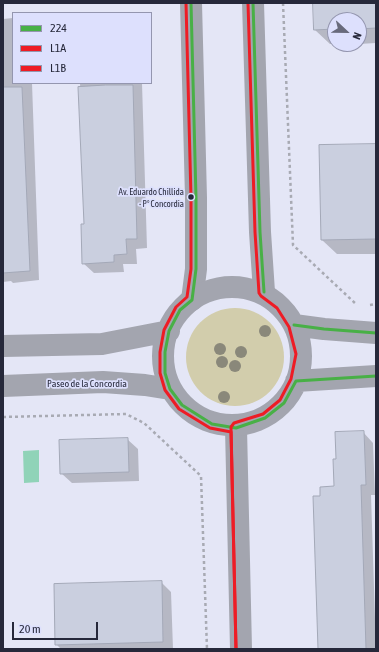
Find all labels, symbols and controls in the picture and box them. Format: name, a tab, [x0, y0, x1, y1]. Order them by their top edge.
legend	[12, 12, 152, 84]
north arrow	[327, 12, 367, 52]
text: 224	[50, 21, 67, 35]
text: N	[350, 31, 364, 41]
text: L1A	[50, 41, 66, 55]
text: L1B	[50, 61, 66, 75]
place label: Av. Eduardo Chillida - Pº Concordia	[119, 187, 184, 208]
marker: Av. Eduardo Chillida - Pº Concordia	[186, 192, 196, 202]
street label: Paseo de la Concordia	[47, 378, 127, 390]
scale bar	[14, 614, 100, 640]
text: 20 m	[19, 622, 41, 636]

